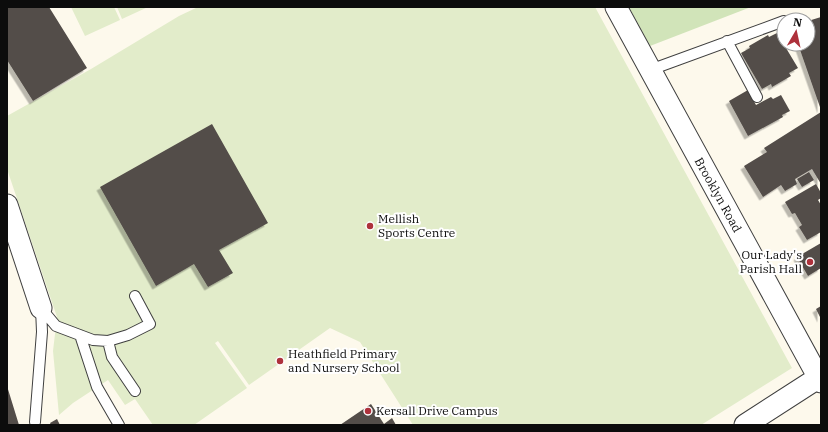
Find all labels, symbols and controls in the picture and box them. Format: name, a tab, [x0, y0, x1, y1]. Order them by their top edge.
north arrow	[776, 12, 816, 52]
text: N	[792, 15, 803, 30]
street label: Brooklyn Road	[692, 155, 745, 235]
place label: Mellish Sports Centre	[378, 211, 455, 240]
marker: Mellish Sports Centre	[365, 221, 375, 231]
place label: Our Lady's Parish Hall	[740, 247, 802, 276]
marker: Our Lady's Parish Hall	[805, 257, 815, 267]
place label: Heathfield Primary and Nursery School	[288, 346, 400, 375]
marker: Heathfield Primary and Nursery School	[275, 356, 285, 366]
place label: Kersall Drive Campus	[376, 403, 498, 418]
marker: Kersall Drive Campus	[363, 406, 373, 416]

